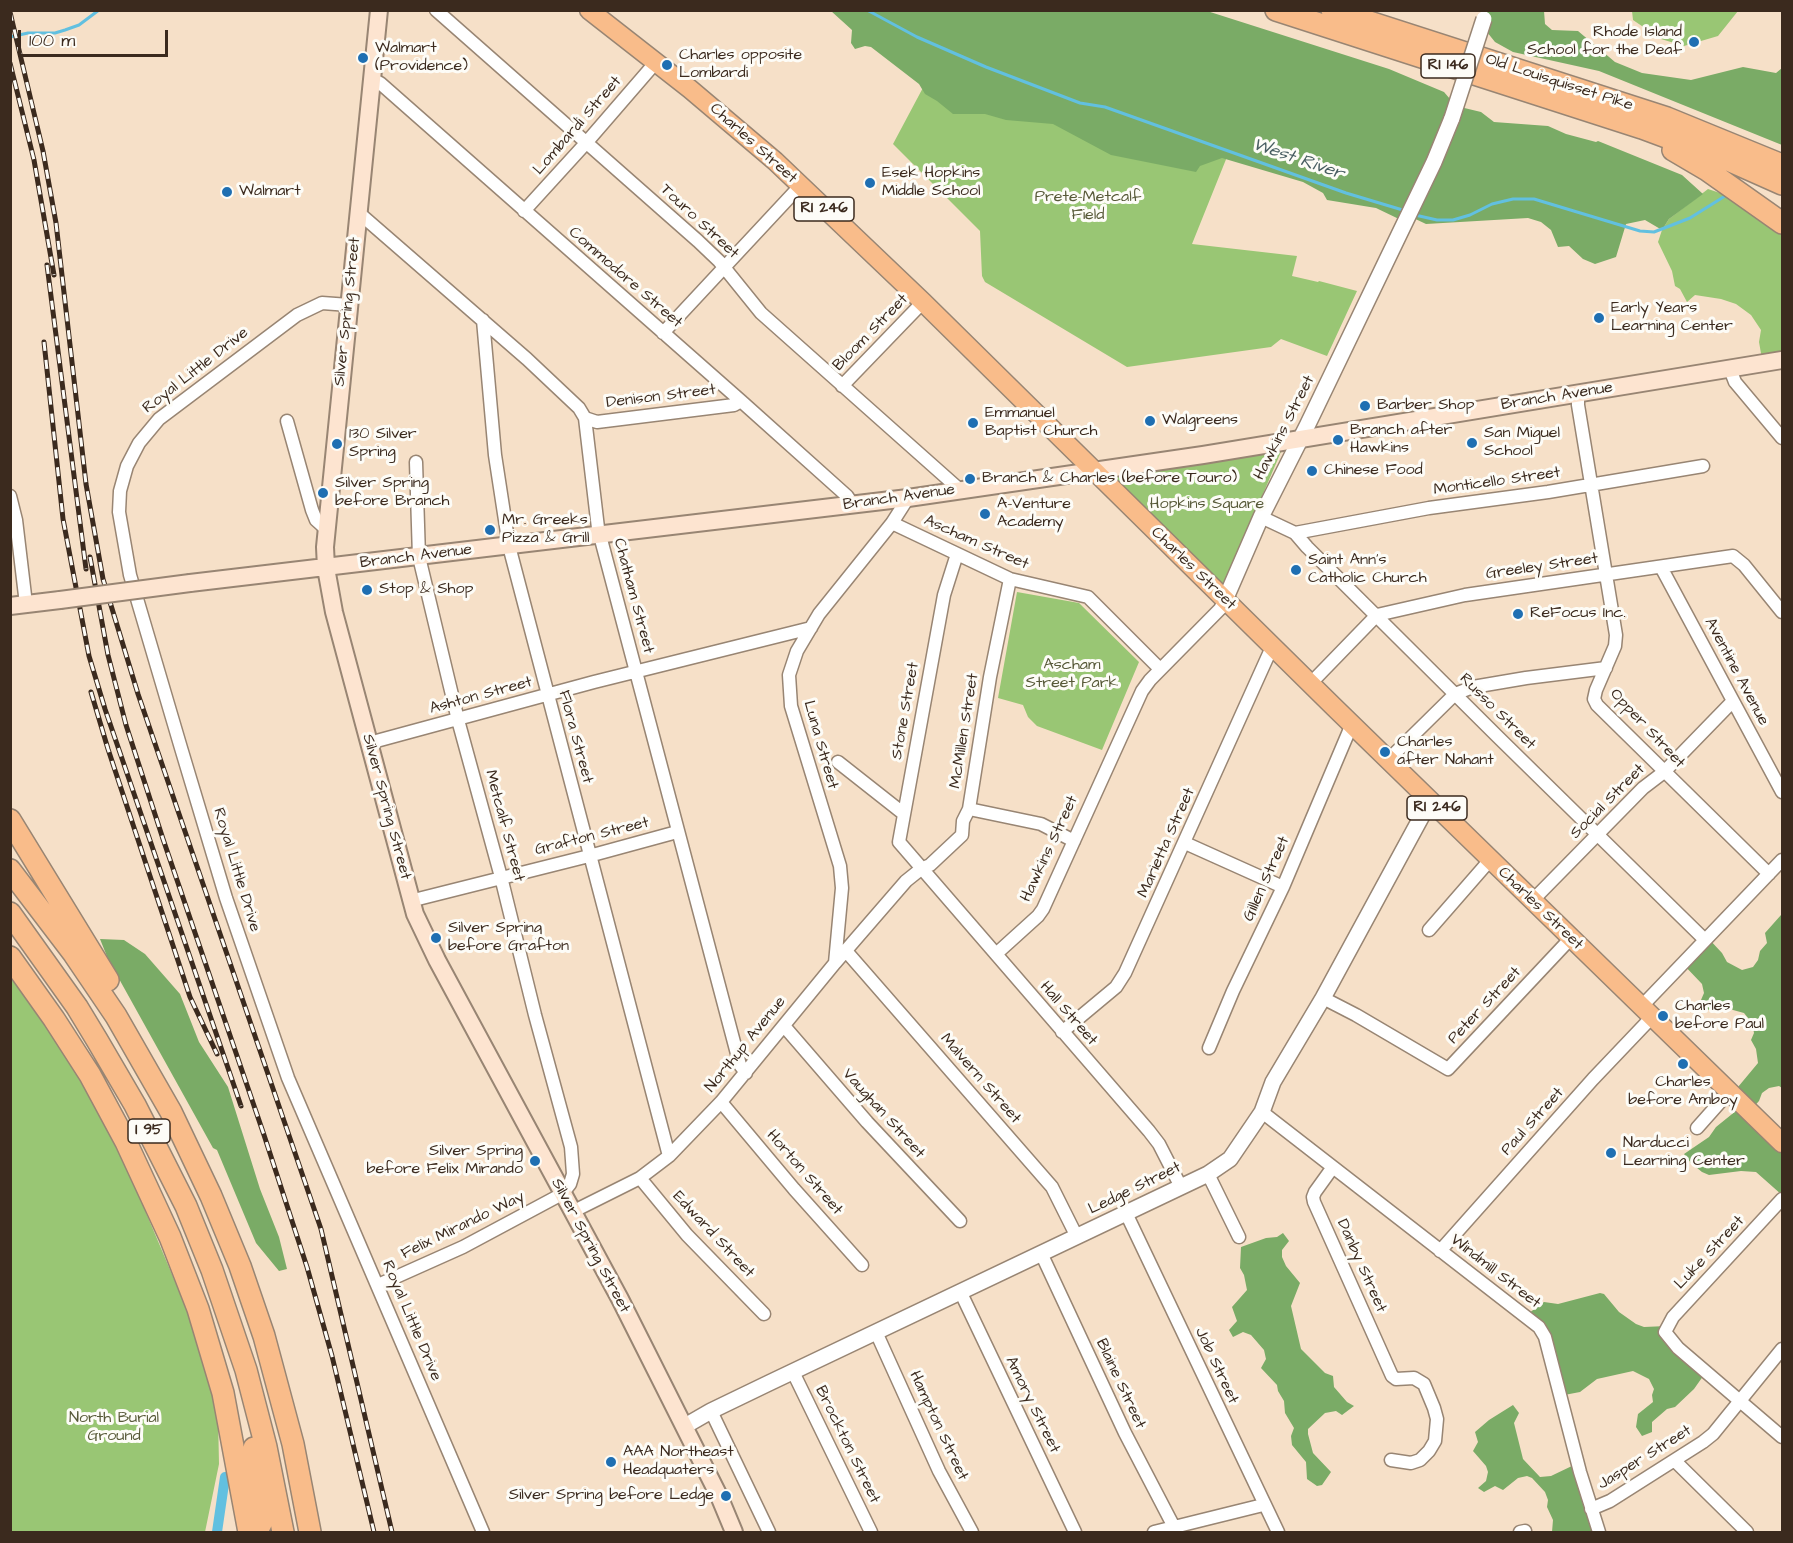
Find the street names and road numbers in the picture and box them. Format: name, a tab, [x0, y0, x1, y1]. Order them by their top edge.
street label: Old Louisquisset Pike	[1483, 50, 1635, 116]
road number: RI 146	[1421, 54, 1475, 78]
street label: Lombardi Street	[530, 73, 626, 179]
street label: Charles Street	[705, 100, 801, 188]
street label: Touro Street	[656, 181, 742, 263]
road number: RI 246	[794, 197, 854, 221]
street label: Commodore Street	[564, 223, 686, 333]
street label: Silver Spring Street	[331, 236, 365, 388]
street label: Bloom Street	[829, 290, 913, 376]
street label: Royal Little Drive	[139, 324, 253, 418]
street label: Hawkins Street	[1250, 372, 1320, 484]
street label: Branch Avenue	[1500, 379, 1614, 415]
street label: Denison Street	[605, 381, 717, 413]
street label: Monticello Street	[1432, 464, 1562, 500]
street label: Branch Avenue	[842, 481, 956, 515]
street label: Ascham Street	[921, 511, 1031, 575]
street label: Charles Street	[1146, 523, 1240, 615]
street label: Chatham Street	[608, 536, 658, 656]
street label: Branch Avenue	[359, 541, 473, 573]
street label: Greeley Street	[1485, 550, 1599, 584]
street label: Aventine Avenue	[1700, 615, 1772, 729]
street label: Stone Street	[888, 661, 924, 761]
street label: Russo Street	[1455, 670, 1539, 754]
street label: McMillen Street	[946, 672, 984, 790]
street label: Ashton Street	[428, 673, 534, 719]
street label: Opper Street	[1605, 685, 1689, 773]
street label: Flora Street	[553, 688, 597, 786]
street label: Luna Street	[798, 699, 842, 791]
street label: Silver Spring Street	[357, 732, 415, 882]
street label: Social Street	[1566, 760, 1650, 844]
street label: Metcalf Street	[480, 768, 528, 884]
street label: Marietta Street	[1134, 785, 1200, 901]
street label: Hawkins Street	[1017, 793, 1083, 905]
road number: RI 246	[1407, 796, 1467, 820]
street label: Royal Little Drive	[208, 806, 264, 934]
street label: Grafton Street	[533, 814, 651, 860]
street label: Gillen Street	[1240, 834, 1294, 924]
street label: Charles Street	[1493, 863, 1587, 955]
street label: Peter Street	[1444, 963, 1526, 1049]
street label: Hall Street	[1035, 978, 1101, 1050]
street label: Northup Avenue	[702, 993, 790, 1097]
street label: Malvern Street	[936, 1030, 1024, 1128]
street label: Vaughan Street	[838, 1065, 928, 1163]
street label: Paul Street	[1498, 1084, 1568, 1160]
road number: I 95	[128, 1119, 170, 1143]
street label: Horton Street	[762, 1126, 846, 1220]
street label: Ledge Street	[1086, 1158, 1184, 1220]
street label: Silver Spring Street	[546, 1175, 634, 1317]
street label: Felix Mirando Way	[398, 1188, 528, 1264]
street label: Edward Street	[668, 1188, 758, 1282]
street label: Luke Street	[1671, 1212, 1749, 1294]
street label: Danby Street	[1332, 1216, 1390, 1316]
street label: Windmill Street	[1446, 1231, 1544, 1313]
street label: Royal Little Drive	[377, 1258, 445, 1384]
street label: Job Street	[1190, 1325, 1242, 1407]
street label: Blaine Street	[1091, 1336, 1149, 1432]
street label: Amory Street	[1000, 1354, 1064, 1456]
street label: Hampton Street	[904, 1368, 972, 1484]
street label: Brockton Street	[810, 1383, 884, 1507]
street label: Jasper Street	[1595, 1422, 1695, 1494]

